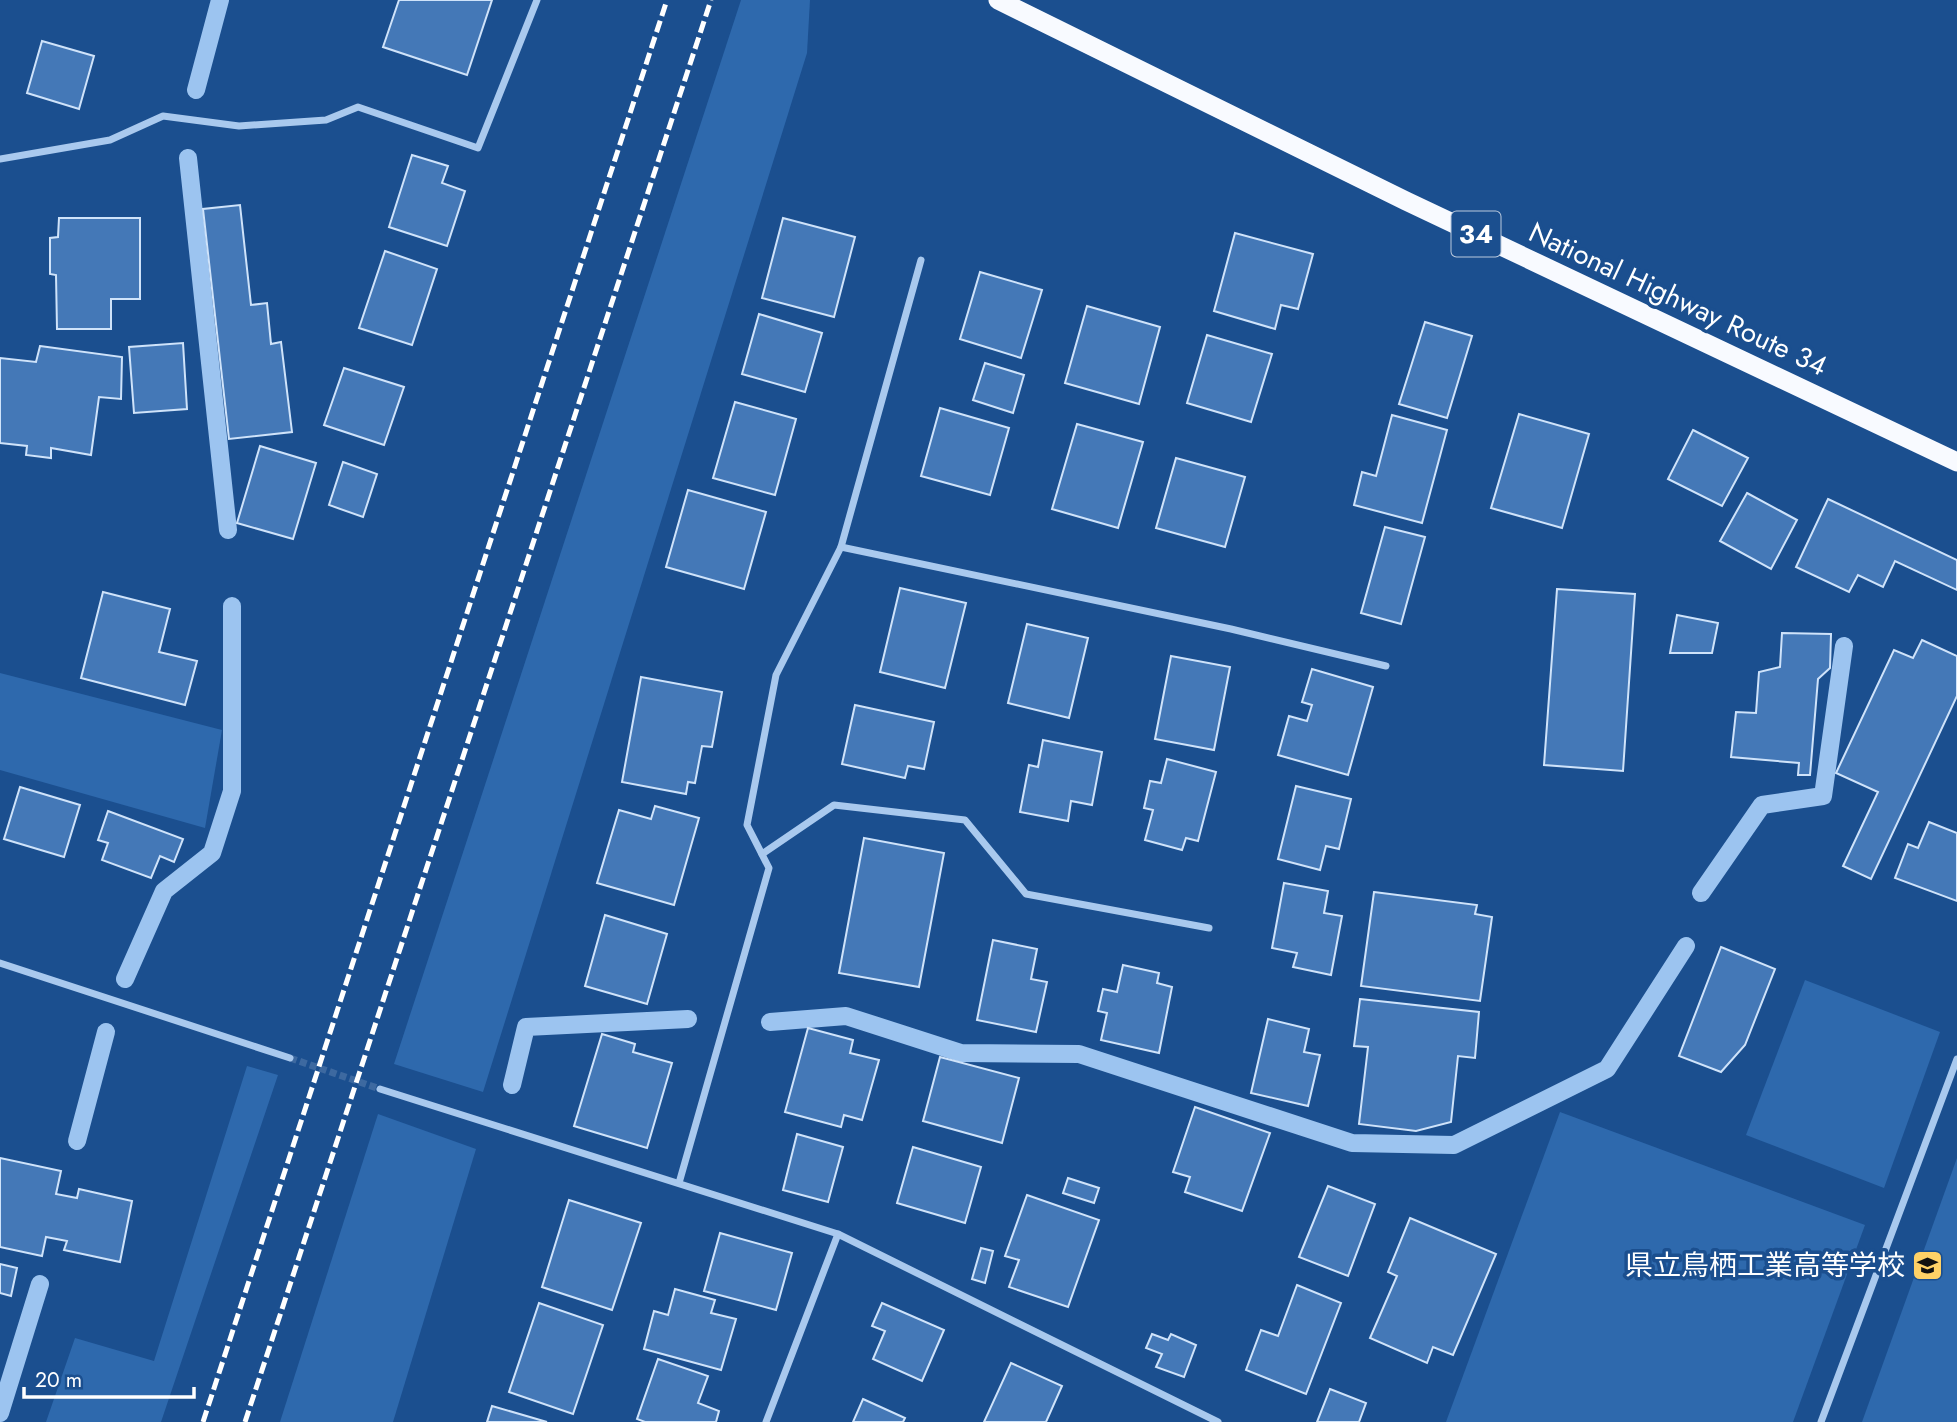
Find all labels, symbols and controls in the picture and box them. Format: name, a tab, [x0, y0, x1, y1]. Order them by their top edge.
road number: 34	[1452, 212, 1500, 256]
street label: National Highway Route 34	[1522, 212, 1834, 386]
place label: 県立鳥栖工業高等学校	[1625, 1245, 1905, 1286]
school or university icon: 県立鳥栖工業高等学校	[1911, 1248, 1945, 1282]
scale bar	[24, 1356, 194, 1400]
text: 20 m	[35, 1365, 82, 1395]

